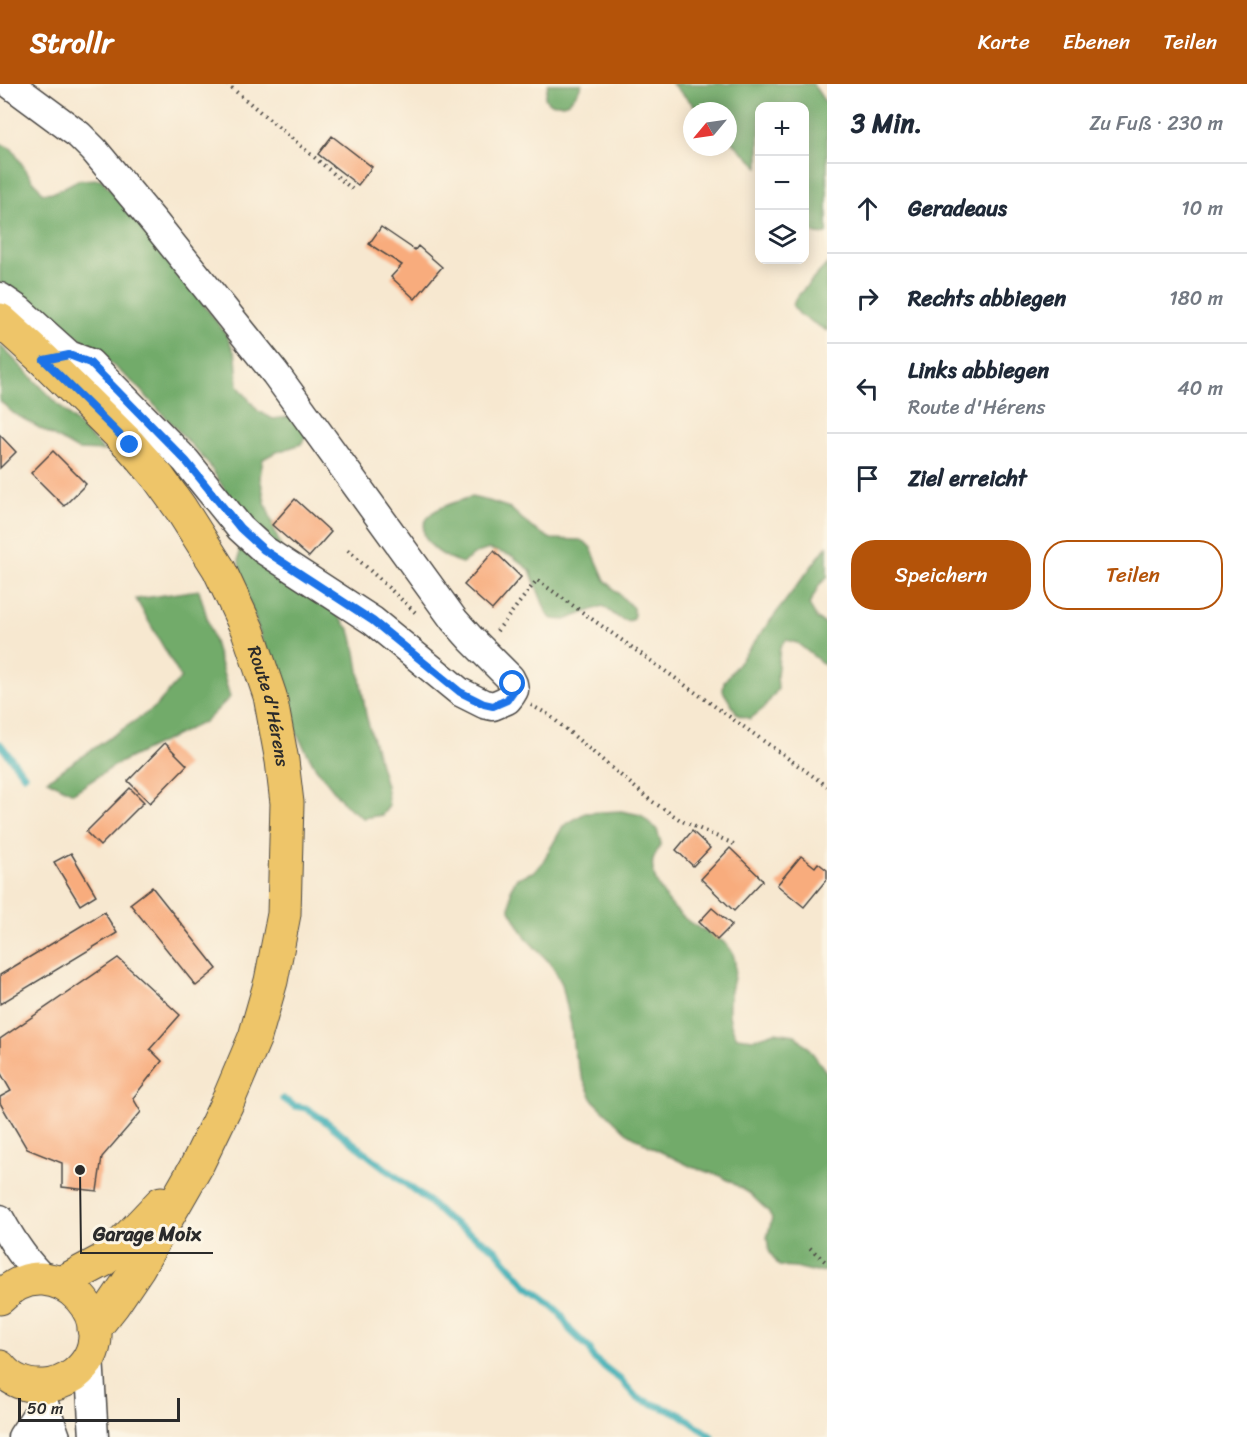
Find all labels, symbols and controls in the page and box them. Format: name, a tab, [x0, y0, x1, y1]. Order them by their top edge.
text: Strollr	[30, 18, 113, 67]
text: Karte	[978, 23, 1030, 61]
text: Ebenen	[1063, 23, 1130, 61]
text: Teilen	[1163, 23, 1217, 61]
text: 3 Min.	[851, 100, 922, 146]
north arrow	[683, 102, 737, 156]
map controls	[755, 102, 809, 264]
button: +	[755, 102, 809, 156]
text: Zu Fuß · 230 m	[1089, 106, 1223, 141]
button: −	[755, 156, 809, 210]
text: Geradeaus	[908, 189, 1007, 228]
text: 10 m	[1181, 191, 1223, 226]
icon: ahead	[851, 192, 884, 225]
button: layers	[755, 210, 809, 264]
text: Rechts abbiegen	[908, 279, 1066, 318]
text: 180 m	[1169, 281, 1223, 316]
icon: right	[851, 282, 884, 315]
text: Links abbiegen	[908, 351, 1049, 390]
text: 40 m	[1177, 371, 1223, 406]
icon: left	[851, 372, 884, 405]
text: Route d'Hérens	[908, 390, 1046, 425]
route end	[116, 431, 142, 457]
text: Ziel erreicht	[908, 459, 1027, 498]
icon: arrive	[851, 462, 884, 495]
button: Speichern	[851, 540, 1031, 610]
button: Teilen	[1043, 540, 1223, 610]
street label: Route d'Hérens	[238, 641, 299, 769]
route start	[499, 670, 525, 696]
callout: Garage Moix	[81, 1215, 213, 1253]
text: Garage Moix	[92, 1217, 202, 1252]
text: 50 m	[27, 1394, 63, 1423]
scale bar	[18, 1395, 180, 1422]

